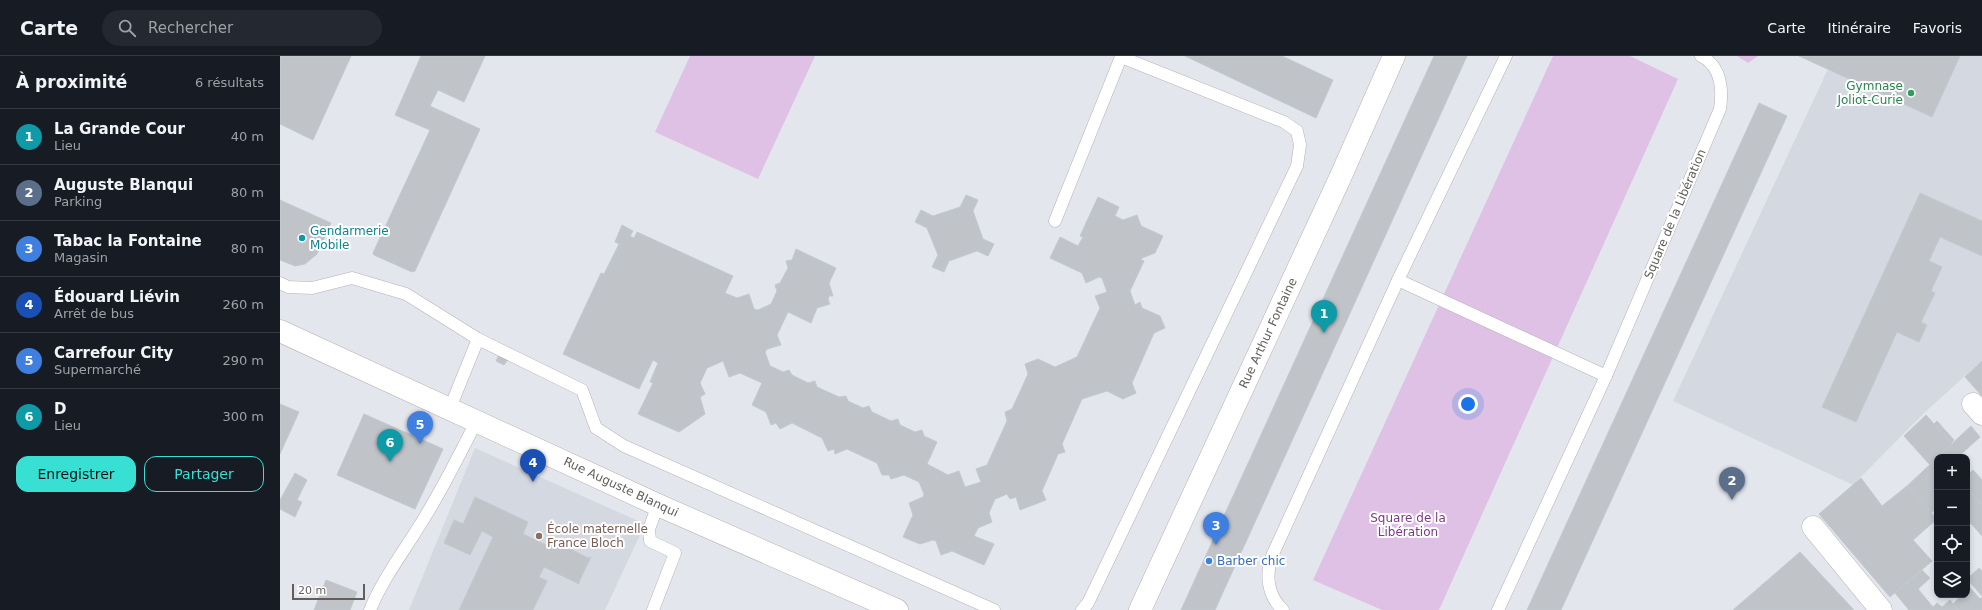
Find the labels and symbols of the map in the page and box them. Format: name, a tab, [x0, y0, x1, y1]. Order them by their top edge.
place label: Gymnase Joliot-Curie	[1836, 79, 1903, 107]
marker: Gymnase Joliot-Curie	[1906, 88, 1916, 98]
street label: Square de la Libération	[1641, 147, 1709, 281]
place label: Gendarmerie Mobile	[310, 224, 389, 252]
marker: Gendarmerie Mobile	[297, 233, 307, 243]
street label: Rue Arthur Fontaine	[1236, 276, 1300, 390]
pin: 1	[1311, 300, 1337, 333]
your location	[1458, 394, 1478, 414]
pin: 5	[407, 411, 433, 444]
pin: 6	[377, 429, 403, 462]
pin: 4	[520, 449, 546, 482]
street label: Rue Auguste Blanqui	[561, 454, 681, 520]
pin: 2	[1719, 467, 1745, 500]
park label: Square de la Libération	[1370, 511, 1446, 539]
pin: 3	[1203, 512, 1229, 545]
place label: École maternelle France Bloch	[547, 521, 648, 550]
marker: École maternelle France Bloch	[534, 531, 544, 541]
place label: Barber chic	[1217, 554, 1285, 568]
marker: Barber chic	[1204, 556, 1214, 566]
scale bar	[292, 582, 365, 601]

